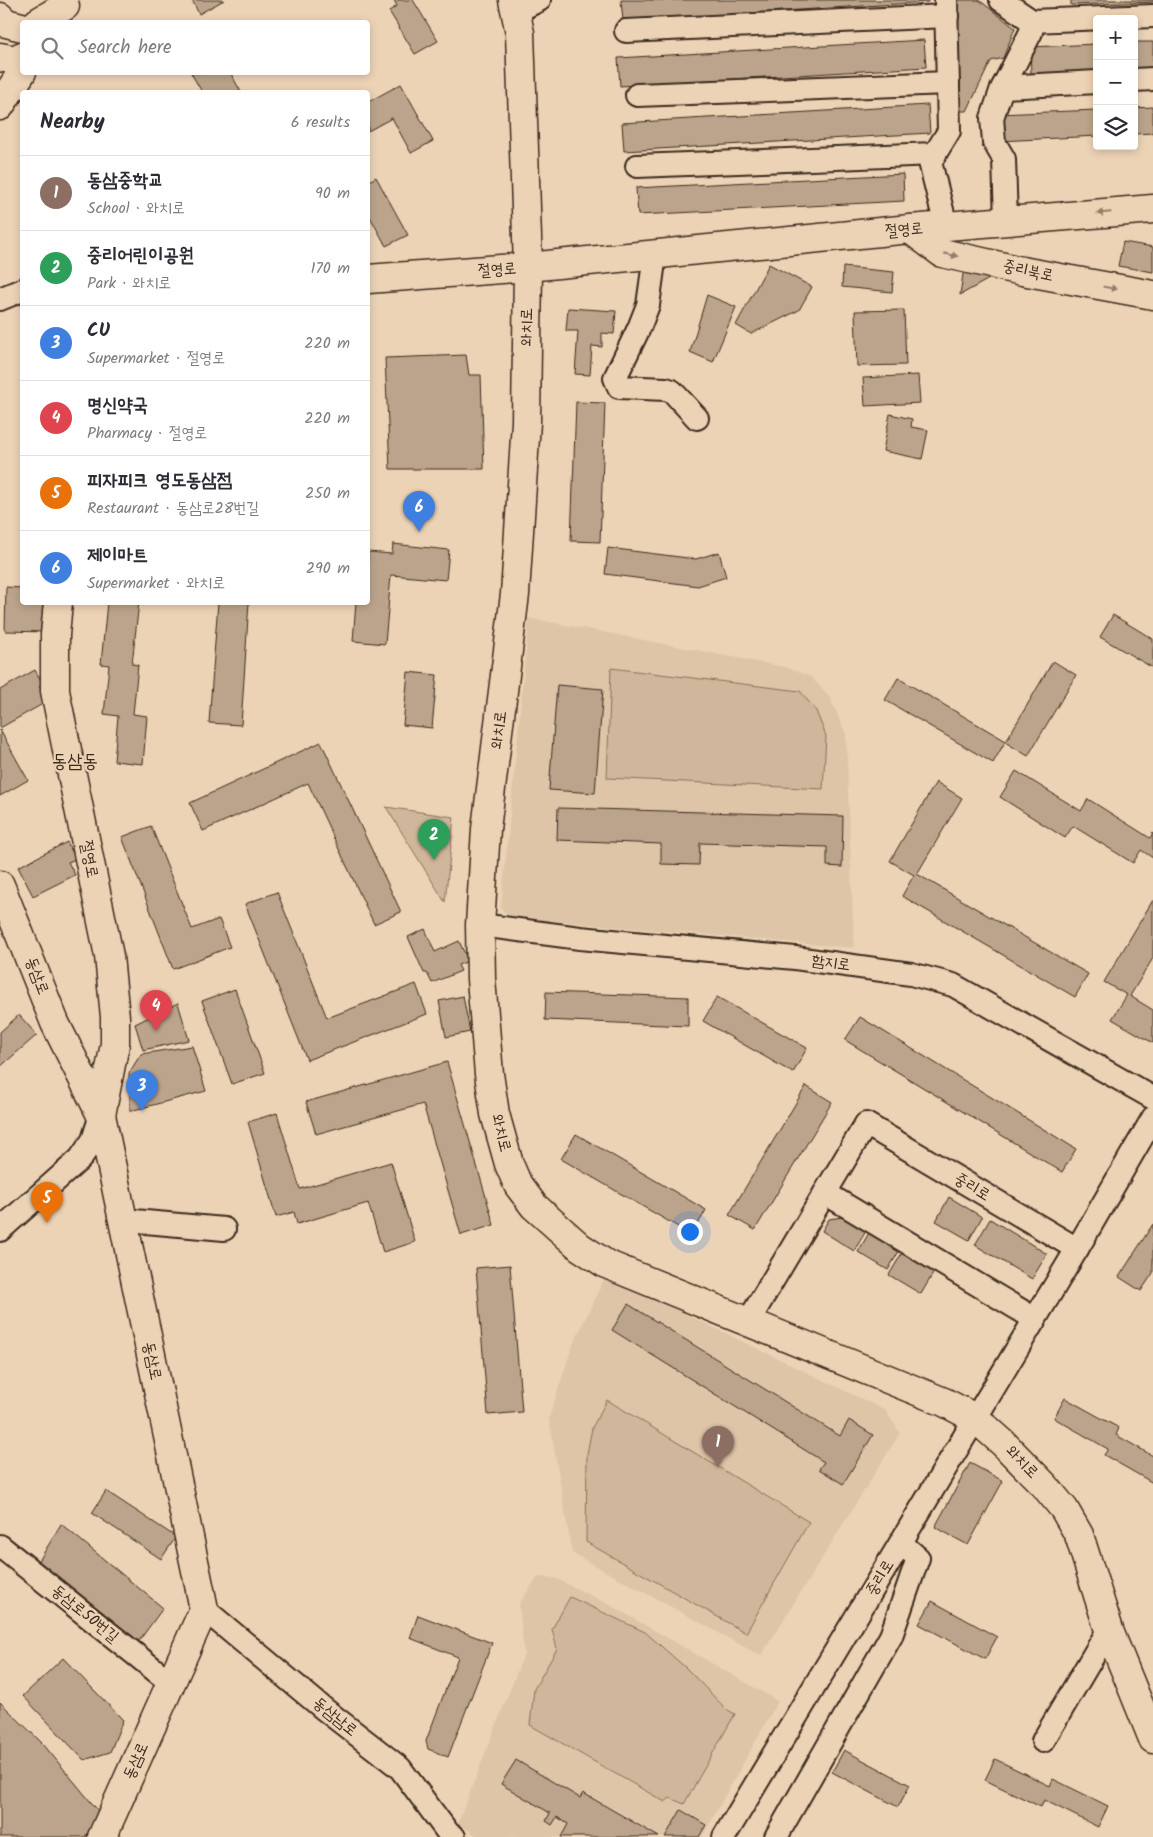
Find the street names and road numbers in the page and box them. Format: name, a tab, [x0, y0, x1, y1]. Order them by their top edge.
street label: 절영로	[884, 216, 924, 244]
street label: 중리북로	[1000, 253, 1056, 289]
street label: 절영로	[477, 256, 517, 284]
street label: 와치로	[514, 307, 540, 347]
street label: 와치로	[484, 709, 514, 751]
street label: 절영로	[73, 838, 105, 880]
street label: 함지로	[810, 948, 852, 978]
street label: 동삼로	[18, 953, 56, 999]
street label: 와치로	[484, 1111, 518, 1155]
street label: 중리로	[949, 1166, 995, 1208]
street label: 동삼로	[136, 1340, 168, 1382]
street label: 와치로	[1000, 1439, 1044, 1485]
street label: 중리로	[859, 1555, 901, 1601]
street label: 동삼로50번길	[46, 1579, 124, 1649]
street label: 동삼남로	[307, 1691, 363, 1743]
street label: 동삼로	[117, 1738, 155, 1784]

